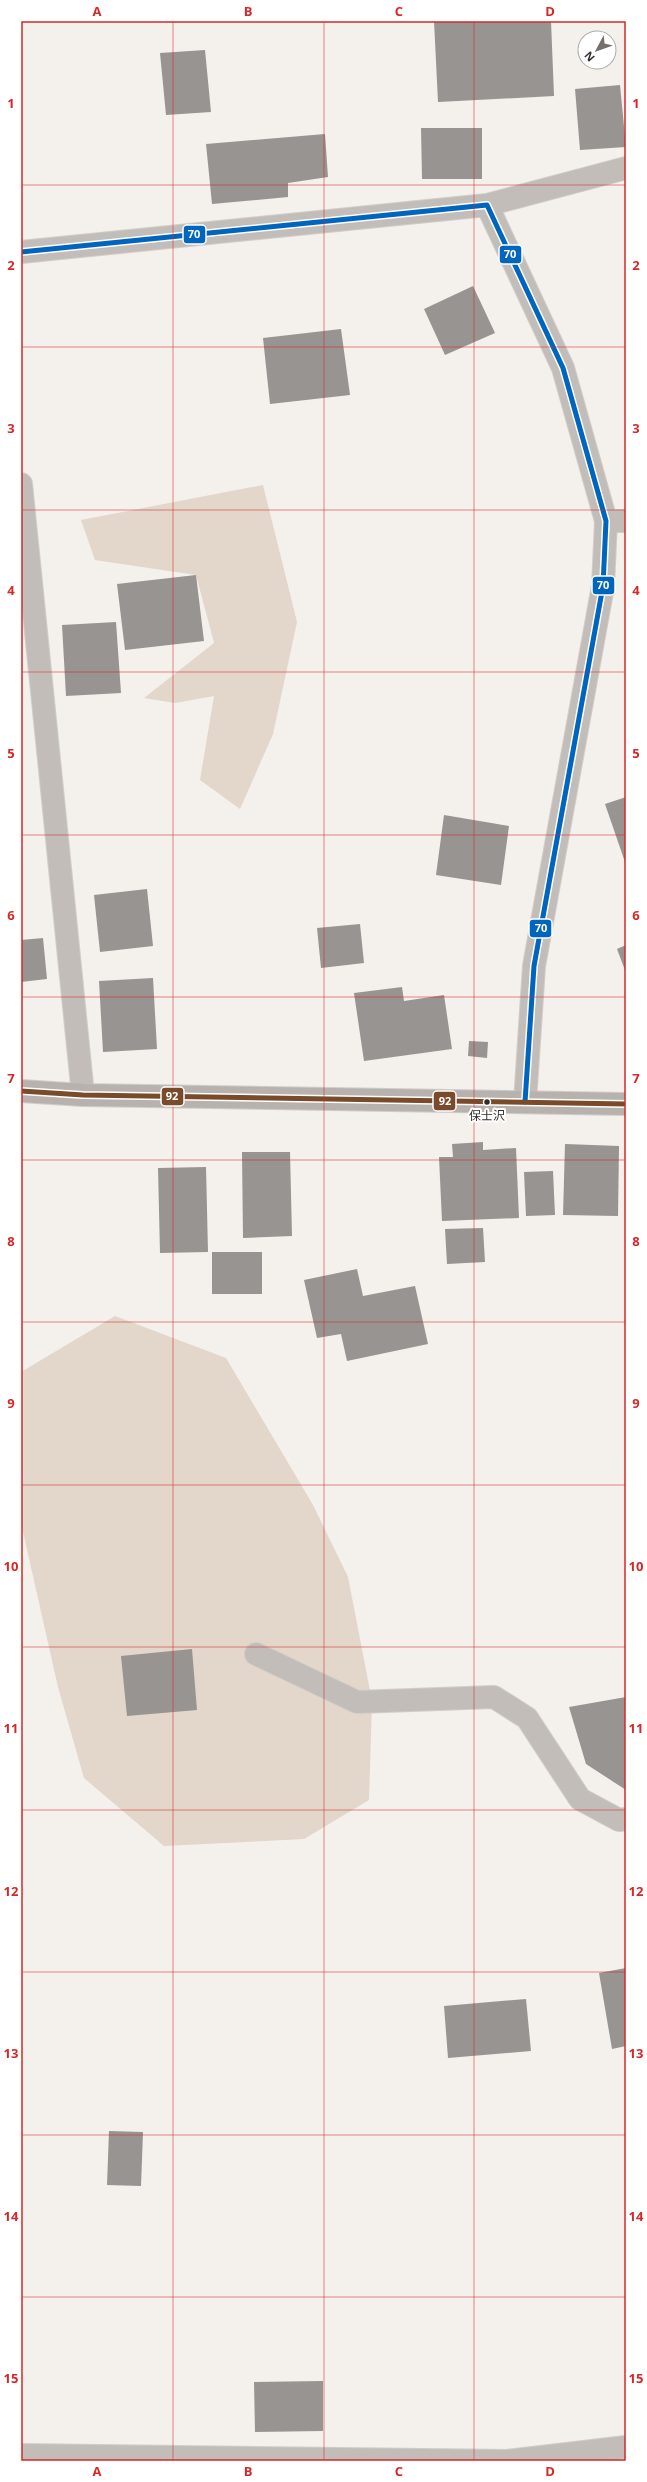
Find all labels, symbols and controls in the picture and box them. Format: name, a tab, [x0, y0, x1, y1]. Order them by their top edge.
text: A	[93, 2, 102, 20]
text: B	[244, 2, 253, 20]
text: C	[395, 2, 403, 20]
text: D	[545, 2, 555, 20]
north arrow	[577, 30, 617, 70]
text: N	[580, 49, 598, 65]
text: 1	[7, 94, 15, 112]
text: 1	[632, 94, 640, 112]
line badge: 70	[183, 225, 206, 244]
text: 70	[188, 226, 200, 241]
line badge: 70	[499, 245, 522, 264]
text: 70	[504, 246, 516, 261]
text: 2	[7, 256, 15, 274]
text: 2	[632, 256, 640, 274]
text: 3	[7, 419, 15, 437]
text: 3	[632, 419, 640, 437]
line badge: 70	[592, 576, 615, 595]
text: 70	[597, 577, 609, 592]
text: 4	[7, 581, 15, 599]
text: 4	[632, 581, 640, 599]
text: 5	[7, 744, 15, 762]
text: 5	[632, 744, 640, 762]
text: 6	[7, 906, 15, 924]
text: 6	[632, 906, 640, 924]
line badge: 70	[529, 919, 552, 938]
text: 70	[535, 920, 547, 935]
text: 7	[7, 1069, 15, 1087]
text: 7	[632, 1069, 640, 1087]
line badge: 92	[161, 1087, 184, 1106]
text: 92	[166, 1088, 178, 1103]
line badge: 92	[433, 1091, 456, 1111]
text: 92	[439, 1093, 451, 1108]
marker: 保士沢	[482, 1097, 492, 1107]
place label: 保士沢	[469, 1107, 505, 1124]
text: 8	[7, 1232, 15, 1250]
text: 8	[632, 1232, 640, 1250]
text: 9	[7, 1394, 15, 1412]
text: 9	[632, 1394, 640, 1412]
text: 10	[4, 1557, 18, 1575]
text: 10	[629, 1557, 643, 1575]
text: 11	[4, 1719, 18, 1737]
text: 11	[629, 1719, 643, 1737]
text: 12	[4, 1882, 19, 1900]
text: 12	[629, 1882, 644, 1900]
text: 13	[4, 2044, 18, 2062]
text: 13	[629, 2044, 643, 2062]
text: 14	[4, 2207, 19, 2225]
text: 14	[629, 2207, 644, 2225]
text: 15	[4, 2369, 18, 2387]
text: 15	[629, 2369, 643, 2387]
text: A	[93, 2462, 102, 2480]
text: B	[244, 2462, 253, 2480]
text: C	[395, 2462, 403, 2480]
text: D	[545, 2462, 555, 2480]

